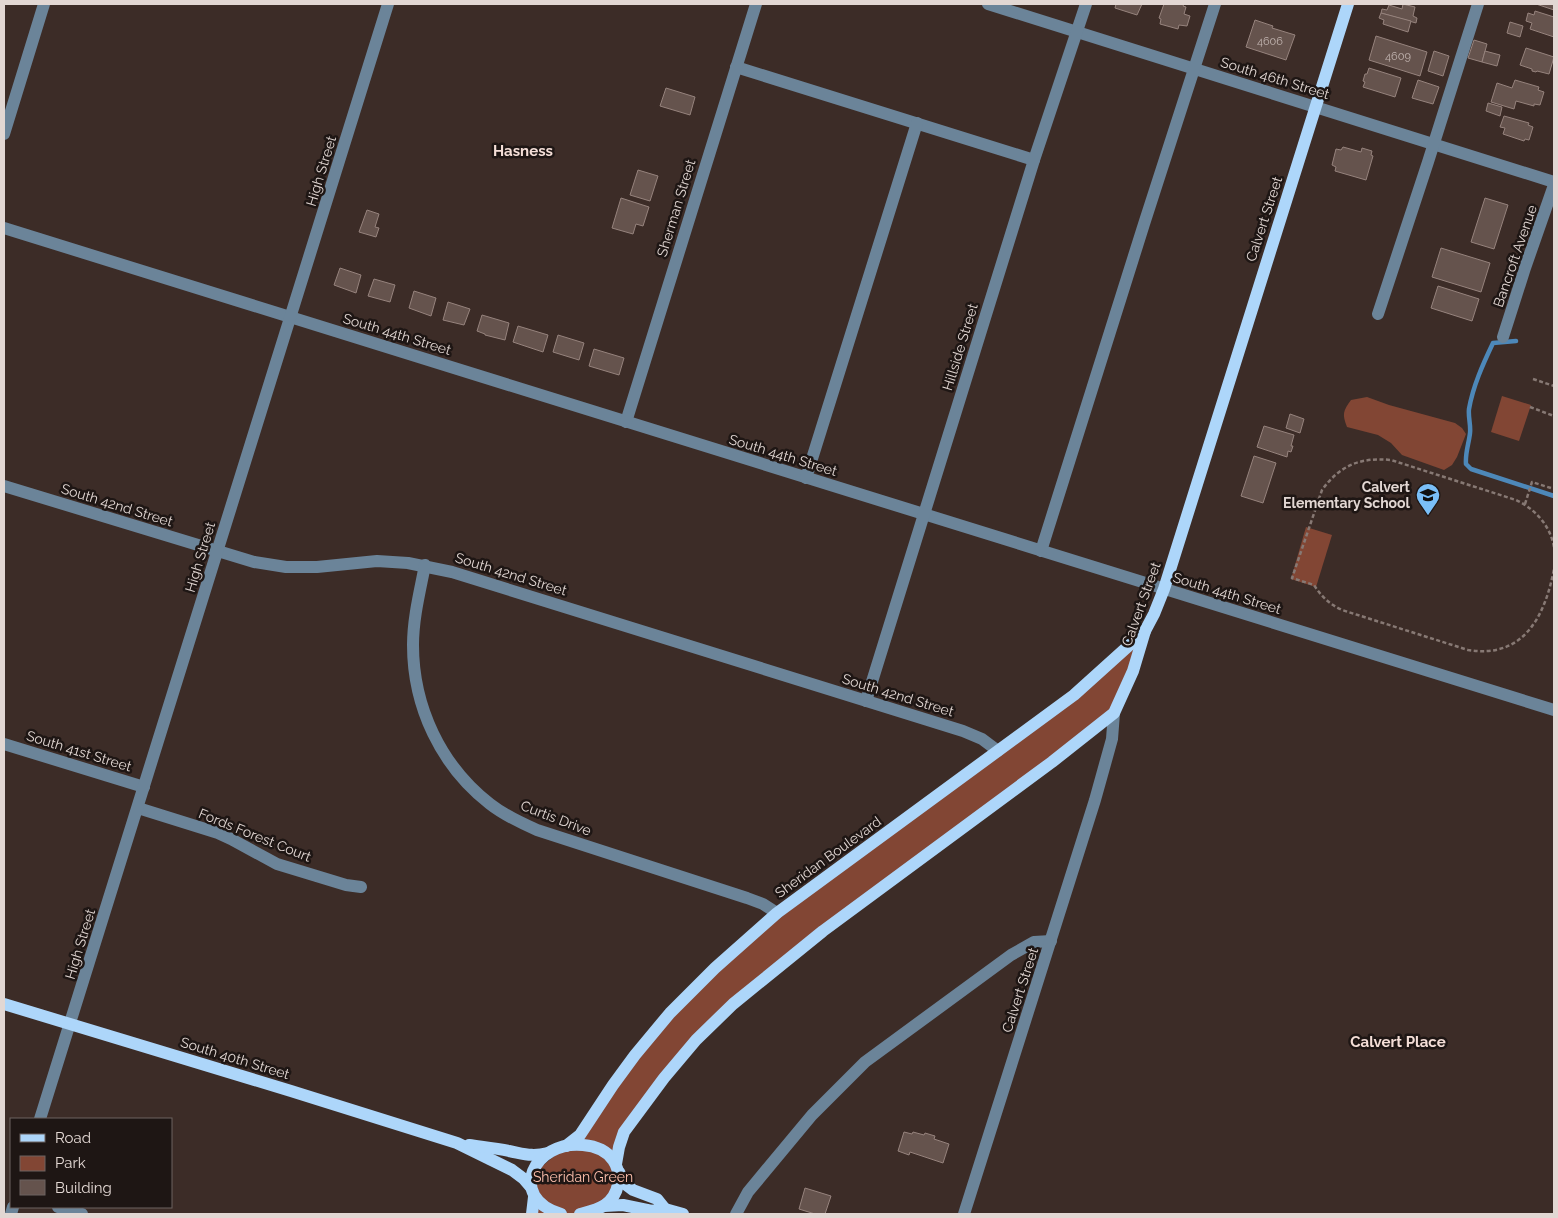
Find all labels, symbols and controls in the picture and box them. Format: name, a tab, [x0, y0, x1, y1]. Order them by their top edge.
house number: 4606	[1257, 35, 1283, 48]
house number: 4609	[1385, 50, 1411, 63]
street label: South 46th Street	[1219, 54, 1332, 102]
street label: High Street	[303, 134, 339, 208]
district label: Hasness	[493, 142, 553, 160]
street label: Sherman Street	[654, 157, 698, 259]
street label: Calvert Street	[1243, 174, 1285, 263]
street label: Bancroft Avenue	[1490, 203, 1540, 309]
street label: Hillside Street	[939, 301, 981, 392]
street label: South 44th Street	[341, 310, 453, 358]
street label: South 44th Street	[727, 431, 839, 479]
place label: Calvert Elementary School	[1283, 479, 1411, 511]
street label: South 42nd Street	[59, 480, 175, 530]
school or university icon: Calvert Elementary School	[1415, 482, 1441, 516]
street label: High Street	[182, 520, 218, 594]
street label: South 42nd Street	[453, 549, 569, 599]
street label: Calvert Street	[1118, 560, 1164, 648]
street label: South 44th Street	[1171, 569, 1283, 617]
street label: South 42nd Street	[840, 670, 956, 720]
street label: South 41st Street	[25, 727, 134, 775]
street label: Curtis Drive	[518, 797, 594, 839]
street label: Fords Forest Court	[196, 805, 314, 865]
street label: Sheridan Boulevard	[772, 813, 884, 901]
street label: High Street	[62, 907, 98, 981]
street label: Calvert Street	[999, 945, 1041, 1034]
district label: Calvert Place	[1350, 1033, 1446, 1051]
street label: South 40th Street	[179, 1034, 292, 1082]
legend	[10, 1118, 172, 1208]
text: Road	[55, 1129, 91, 1147]
text: Park	[55, 1154, 86, 1172]
park label: Sheridan Green	[533, 1169, 633, 1185]
text: Building	[55, 1179, 112, 1197]

